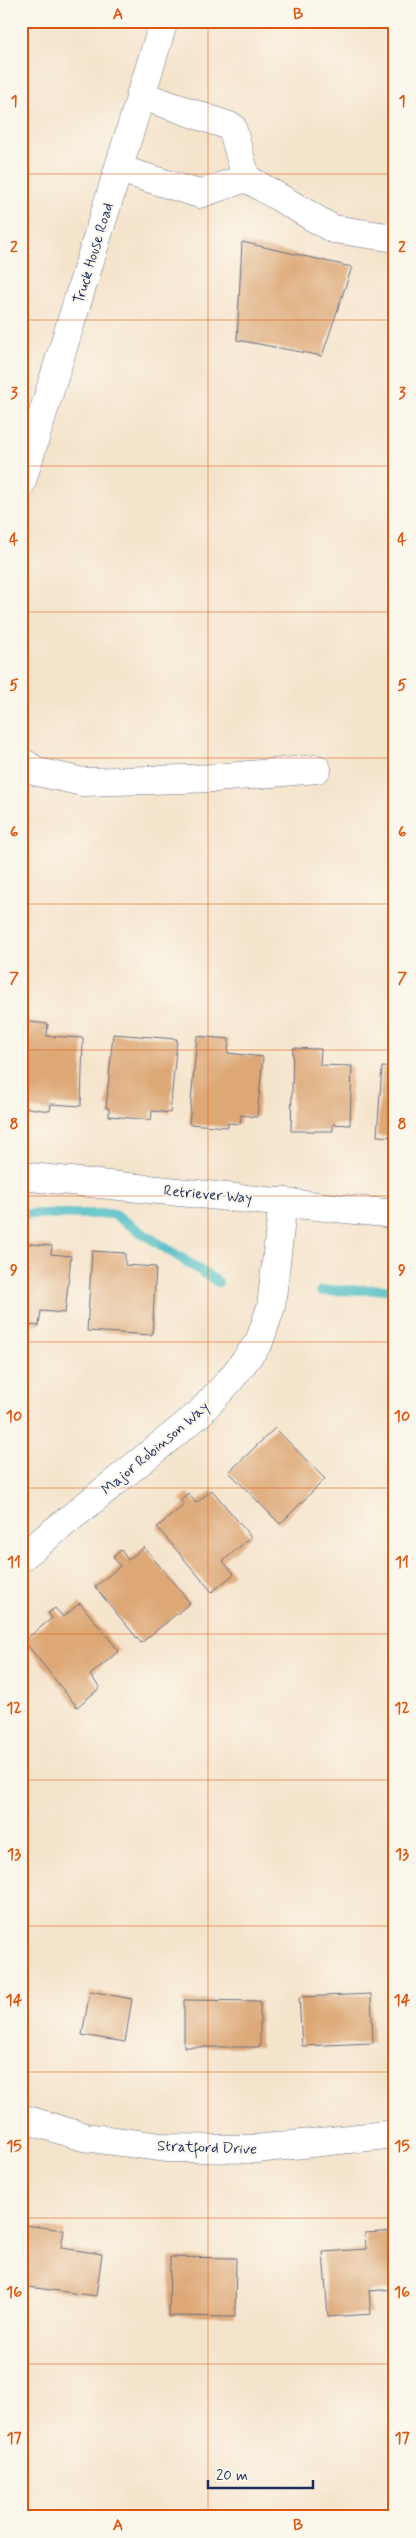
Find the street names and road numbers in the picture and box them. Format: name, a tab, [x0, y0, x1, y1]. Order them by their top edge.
street label: Truck House Road	[69, 200, 119, 306]
street label: Retriever Way	[163, 1181, 253, 1209]
street label: Major Robinson Way	[98, 1398, 214, 1500]
street label: Stratford Drive	[157, 2136, 257, 2162]

